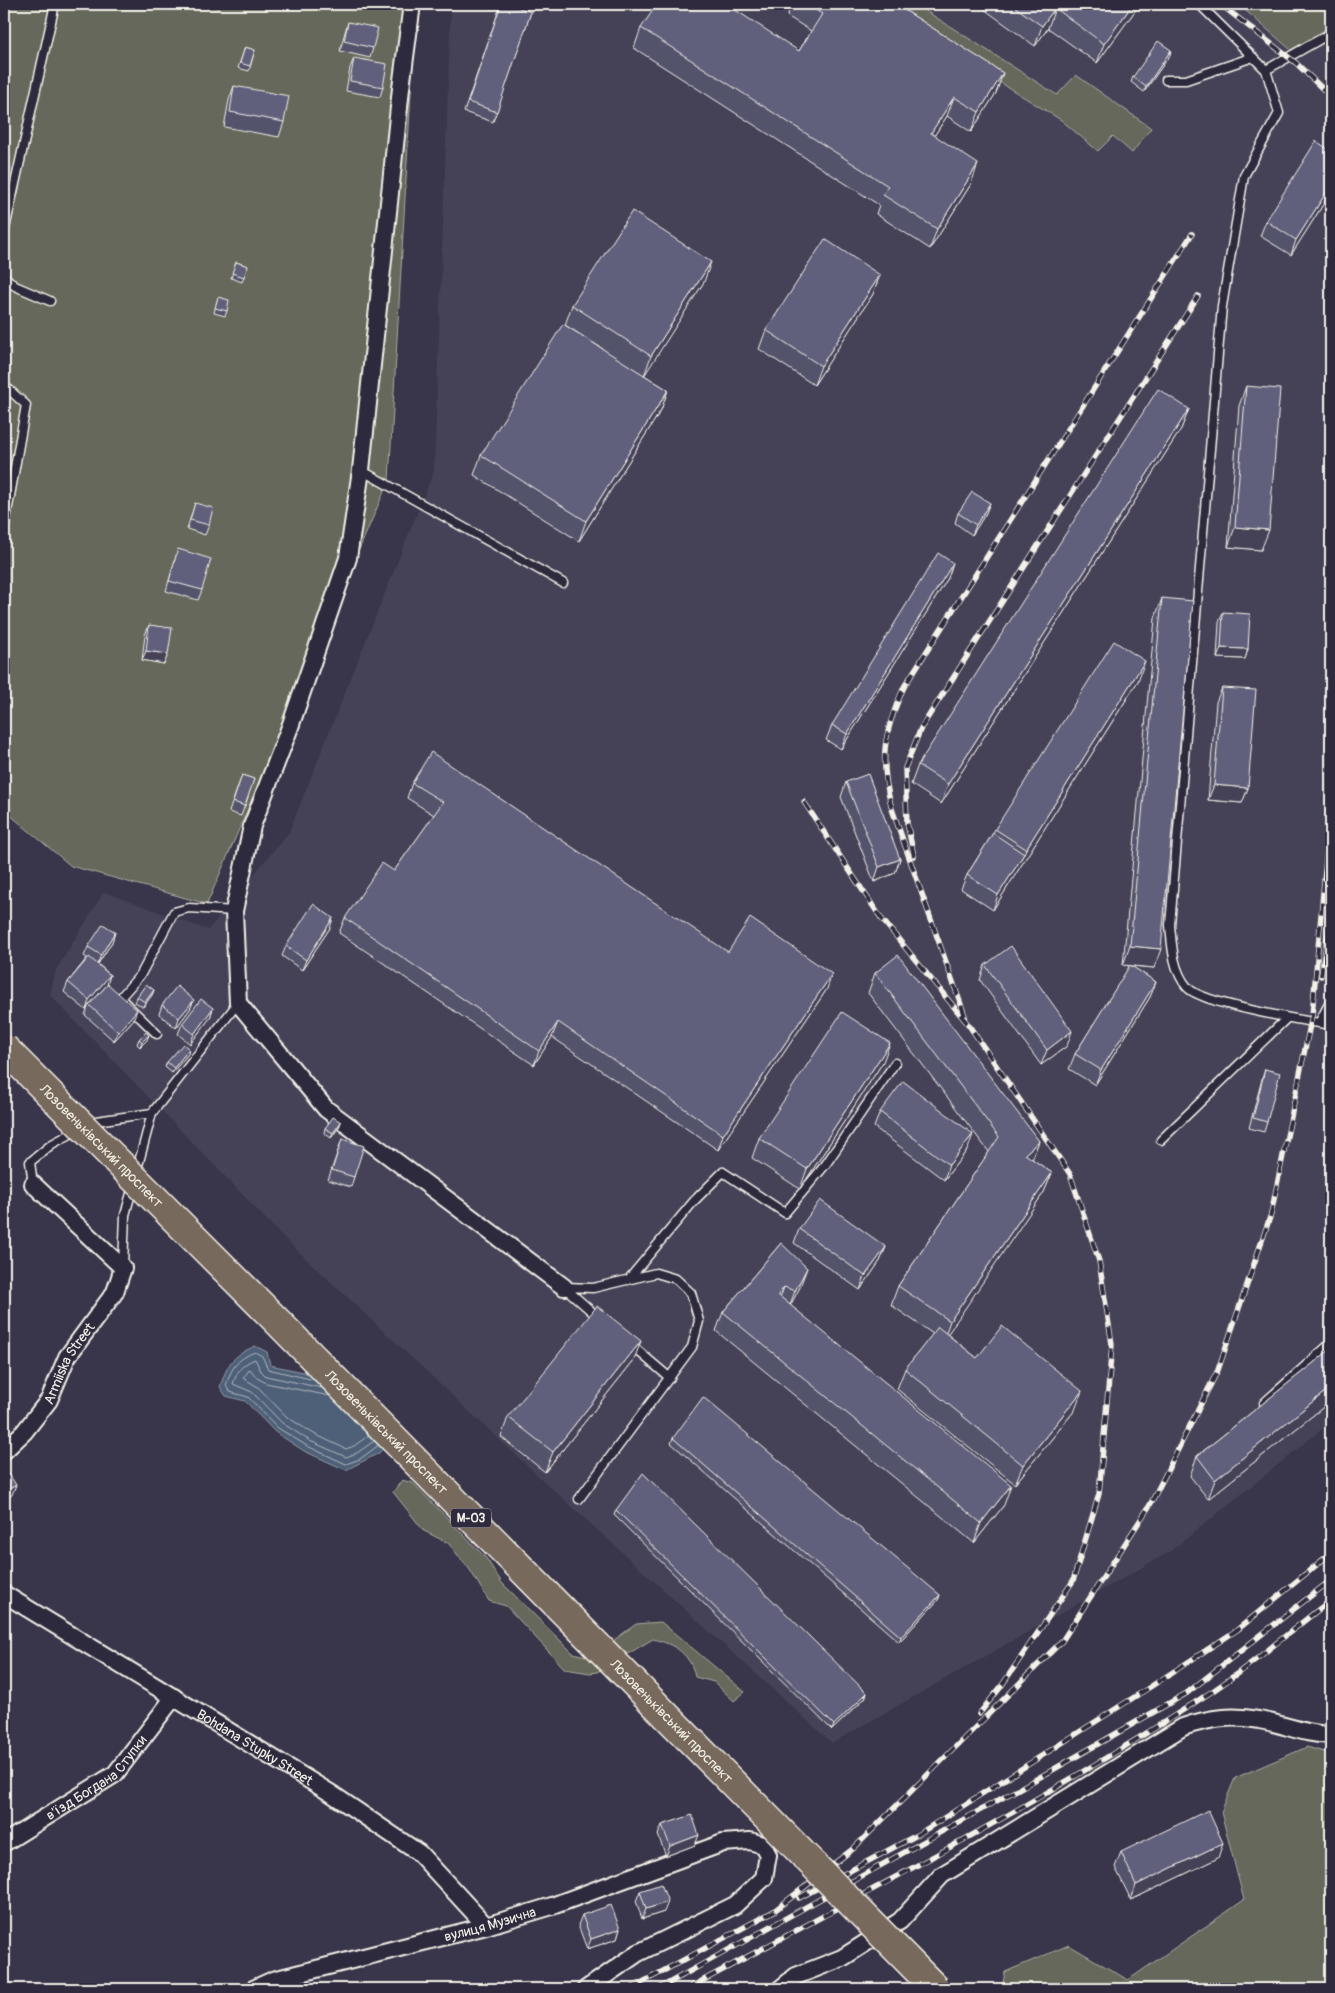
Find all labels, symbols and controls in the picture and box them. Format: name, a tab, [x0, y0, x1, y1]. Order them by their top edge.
street label: Лозовеньківський проспект	[36, 1080, 167, 1211]
street label: Armiiska Street	[40, 1319, 98, 1407]
street label: Лозовеньківський проспект	[321, 1366, 451, 1498]
road number: М-03	[451, 1509, 491, 1528]
street label: Лозовеньківський проспект	[606, 1655, 737, 1787]
street label: Bohdana Stupky Street	[194, 1705, 316, 1789]
street label: в'їзд Богдана Ступки	[43, 1732, 150, 1823]
street label: вулиця Музична	[442, 1903, 538, 1945]

